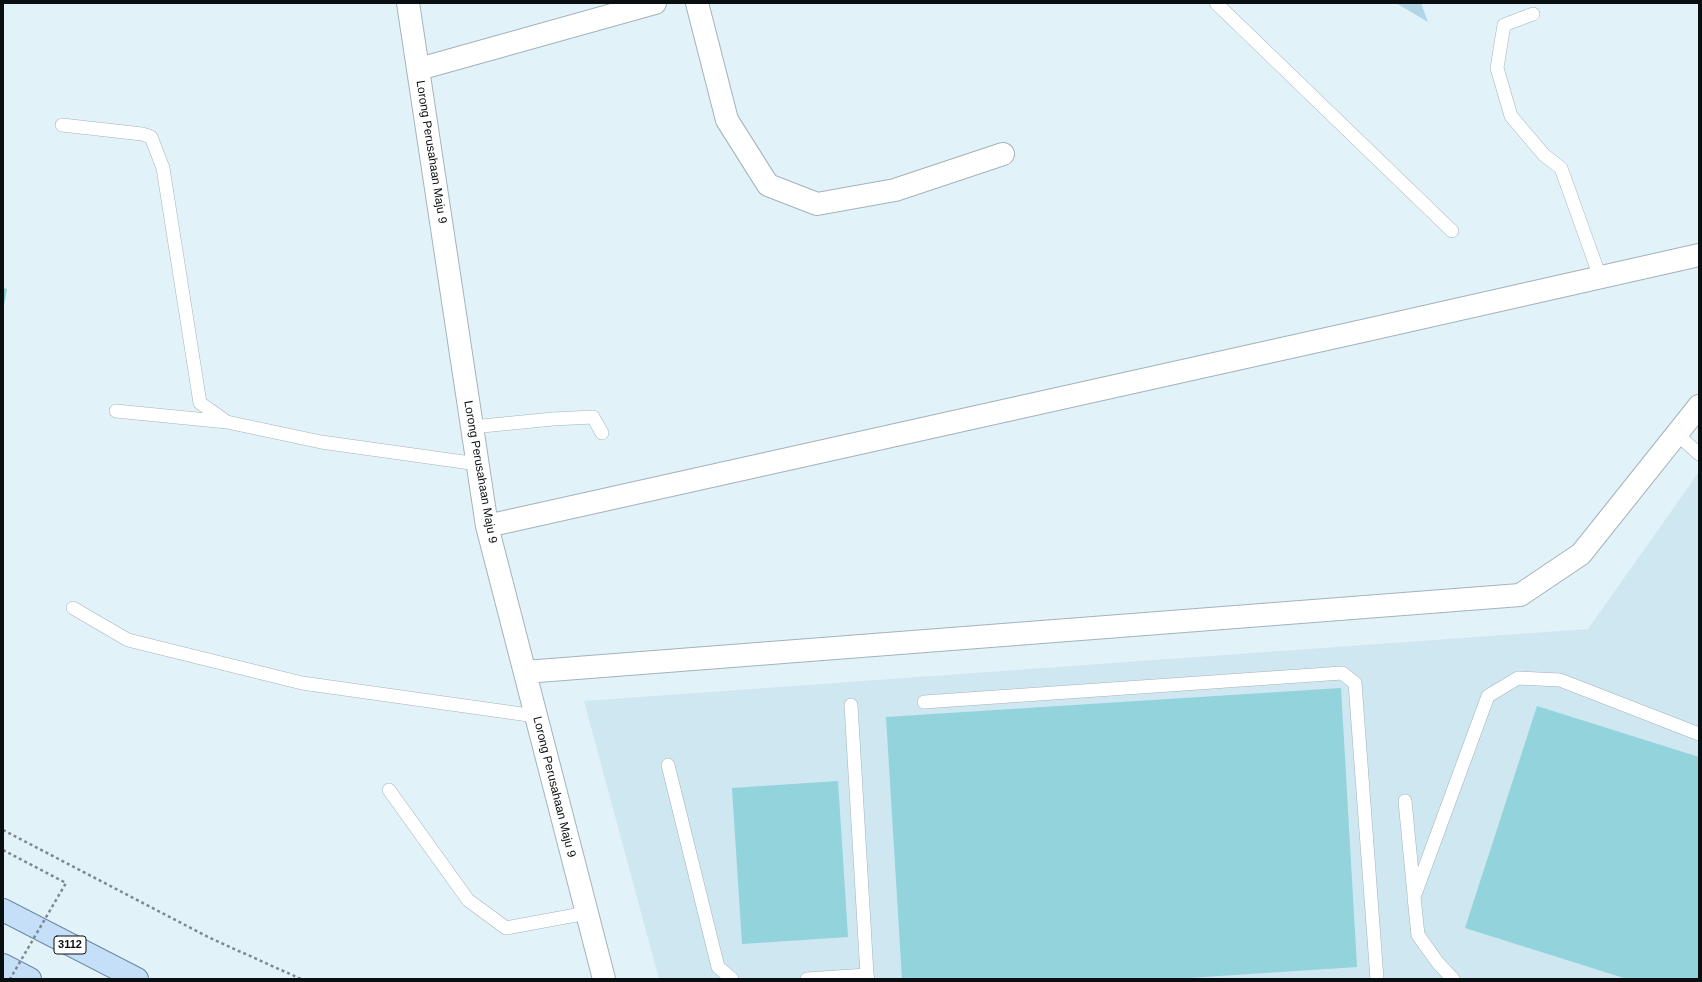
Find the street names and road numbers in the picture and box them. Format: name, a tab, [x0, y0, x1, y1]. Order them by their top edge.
street label: Lorong Perusahaan Maju 9	[413, 79, 449, 225]
street label: Lorong Perusahaan Maju 9	[460, 399, 500, 545]
street label: Lorong Perusahaan Maju 9	[530, 715, 578, 859]
road number: 3112	[54, 936, 86, 954]

